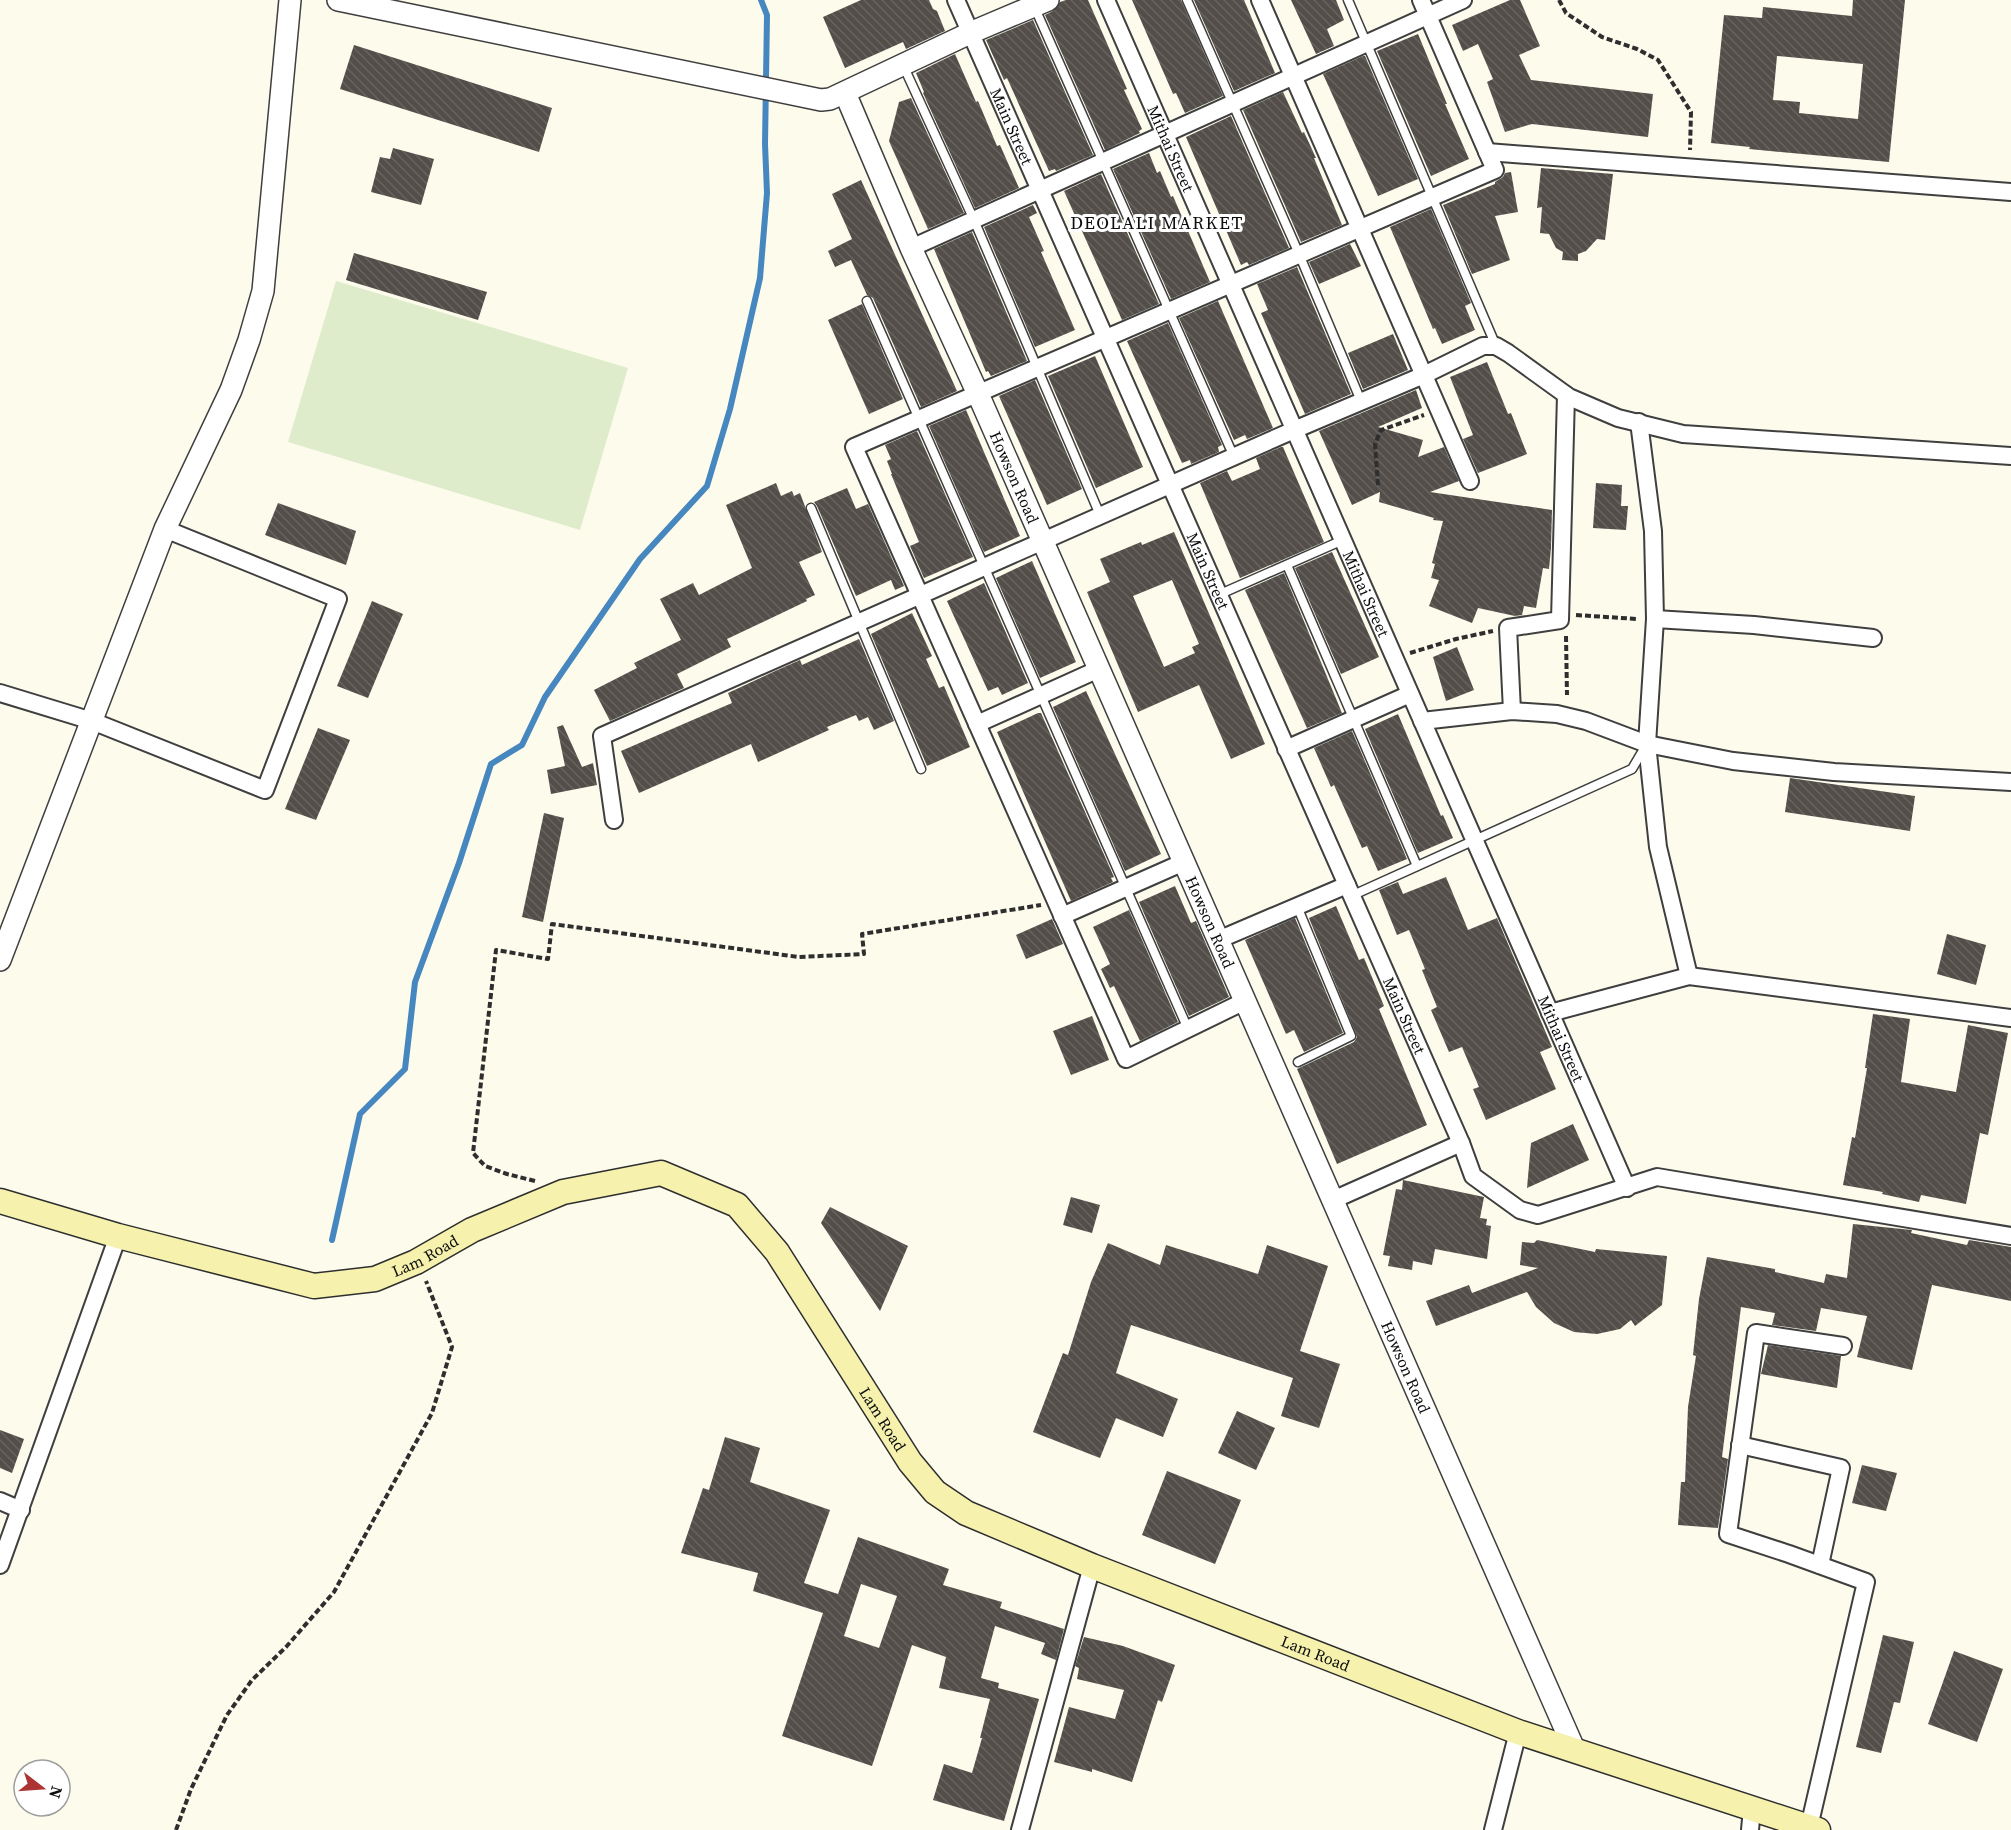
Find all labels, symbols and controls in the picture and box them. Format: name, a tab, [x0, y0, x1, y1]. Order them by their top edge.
street label: Main Street	[985, 84, 1039, 169]
street label: Mithai Street	[1142, 102, 1200, 196]
district label: DEOLALI MARKET	[1070, 210, 1244, 235]
street label: Howson Road	[985, 428, 1045, 527]
street label: Main Street	[1182, 529, 1235, 613]
street label: Mithai Street	[1338, 547, 1395, 641]
street label: Howson Road	[1180, 872, 1240, 972]
street label: Main Street	[1378, 973, 1432, 1058]
street label: Mithai Street	[1533, 992, 1590, 1086]
street label: Lam Road	[389, 1229, 462, 1282]
street label: Howson Road	[1376, 1317, 1436, 1416]
street label: Lam Road	[854, 1383, 911, 1455]
street label: Lam Road	[1278, 1630, 1353, 1676]
north arrow	[12, 1758, 72, 1818]
text: N	[44, 1784, 69, 1802]

